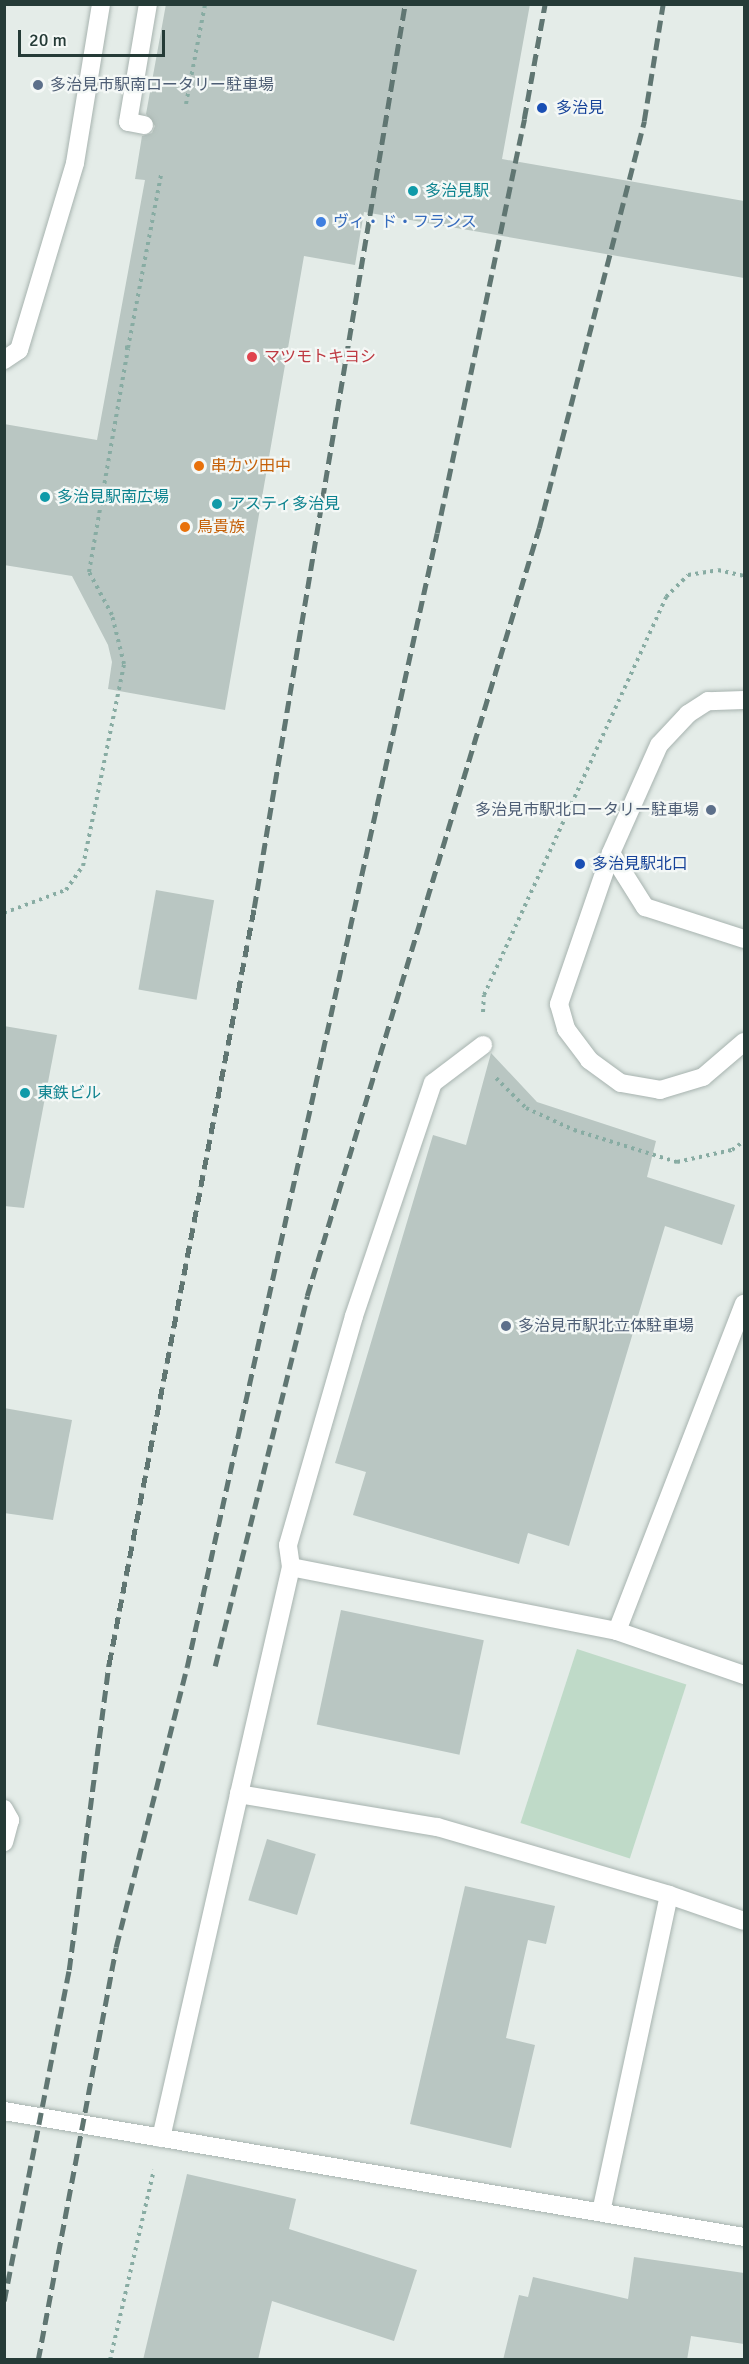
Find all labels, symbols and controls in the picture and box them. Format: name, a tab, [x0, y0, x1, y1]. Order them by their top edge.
scale bar	[21, 18, 168, 56]
text: 20 m	[29, 29, 67, 51]
place label: 多治見市駅南ロータリー駐車場	[50, 75, 274, 95]
marker: 多治見市駅南ロータリー駐車場	[31, 78, 45, 92]
place label: 多治見	[556, 98, 604, 118]
marker: 多治見	[533, 99, 551, 117]
place label: 多治見駅	[425, 181, 489, 201]
marker: 多治見駅	[406, 184, 420, 198]
place label: ヴィ・ド・フランス	[333, 212, 477, 232]
marker: ヴィ・ド・フランス	[314, 215, 328, 229]
place label: マツモトキヨシ	[264, 347, 376, 367]
marker: マツモトキヨシ	[245, 350, 259, 364]
place label: 串カツ田中	[211, 456, 291, 476]
marker: 串カツ田中	[192, 459, 206, 473]
place label: 多治見駅南広場	[57, 487, 169, 507]
marker: 多治見駅南広場	[38, 490, 52, 504]
place label: アスティ多治見	[229, 494, 341, 514]
marker: アスティ多治見	[210, 497, 224, 511]
place label: 鳥貴族	[197, 517, 245, 537]
marker: 鳥貴族	[178, 520, 192, 534]
place label: 多治見市駅北ロータリー駐車場	[475, 800, 699, 820]
marker: 多治見市駅北ロータリー駐車場	[704, 803, 718, 817]
place label: 多治見駅北口	[592, 854, 688, 874]
marker: 多治見駅北口	[573, 857, 587, 871]
place label: 東鉄ビル	[37, 1083, 101, 1103]
marker: 東鉄ビル	[18, 1086, 32, 1100]
place label: 多治見市駅北立体駐車場	[518, 1316, 694, 1336]
marker: 多治見市駅北立体駐車場	[499, 1319, 513, 1333]

